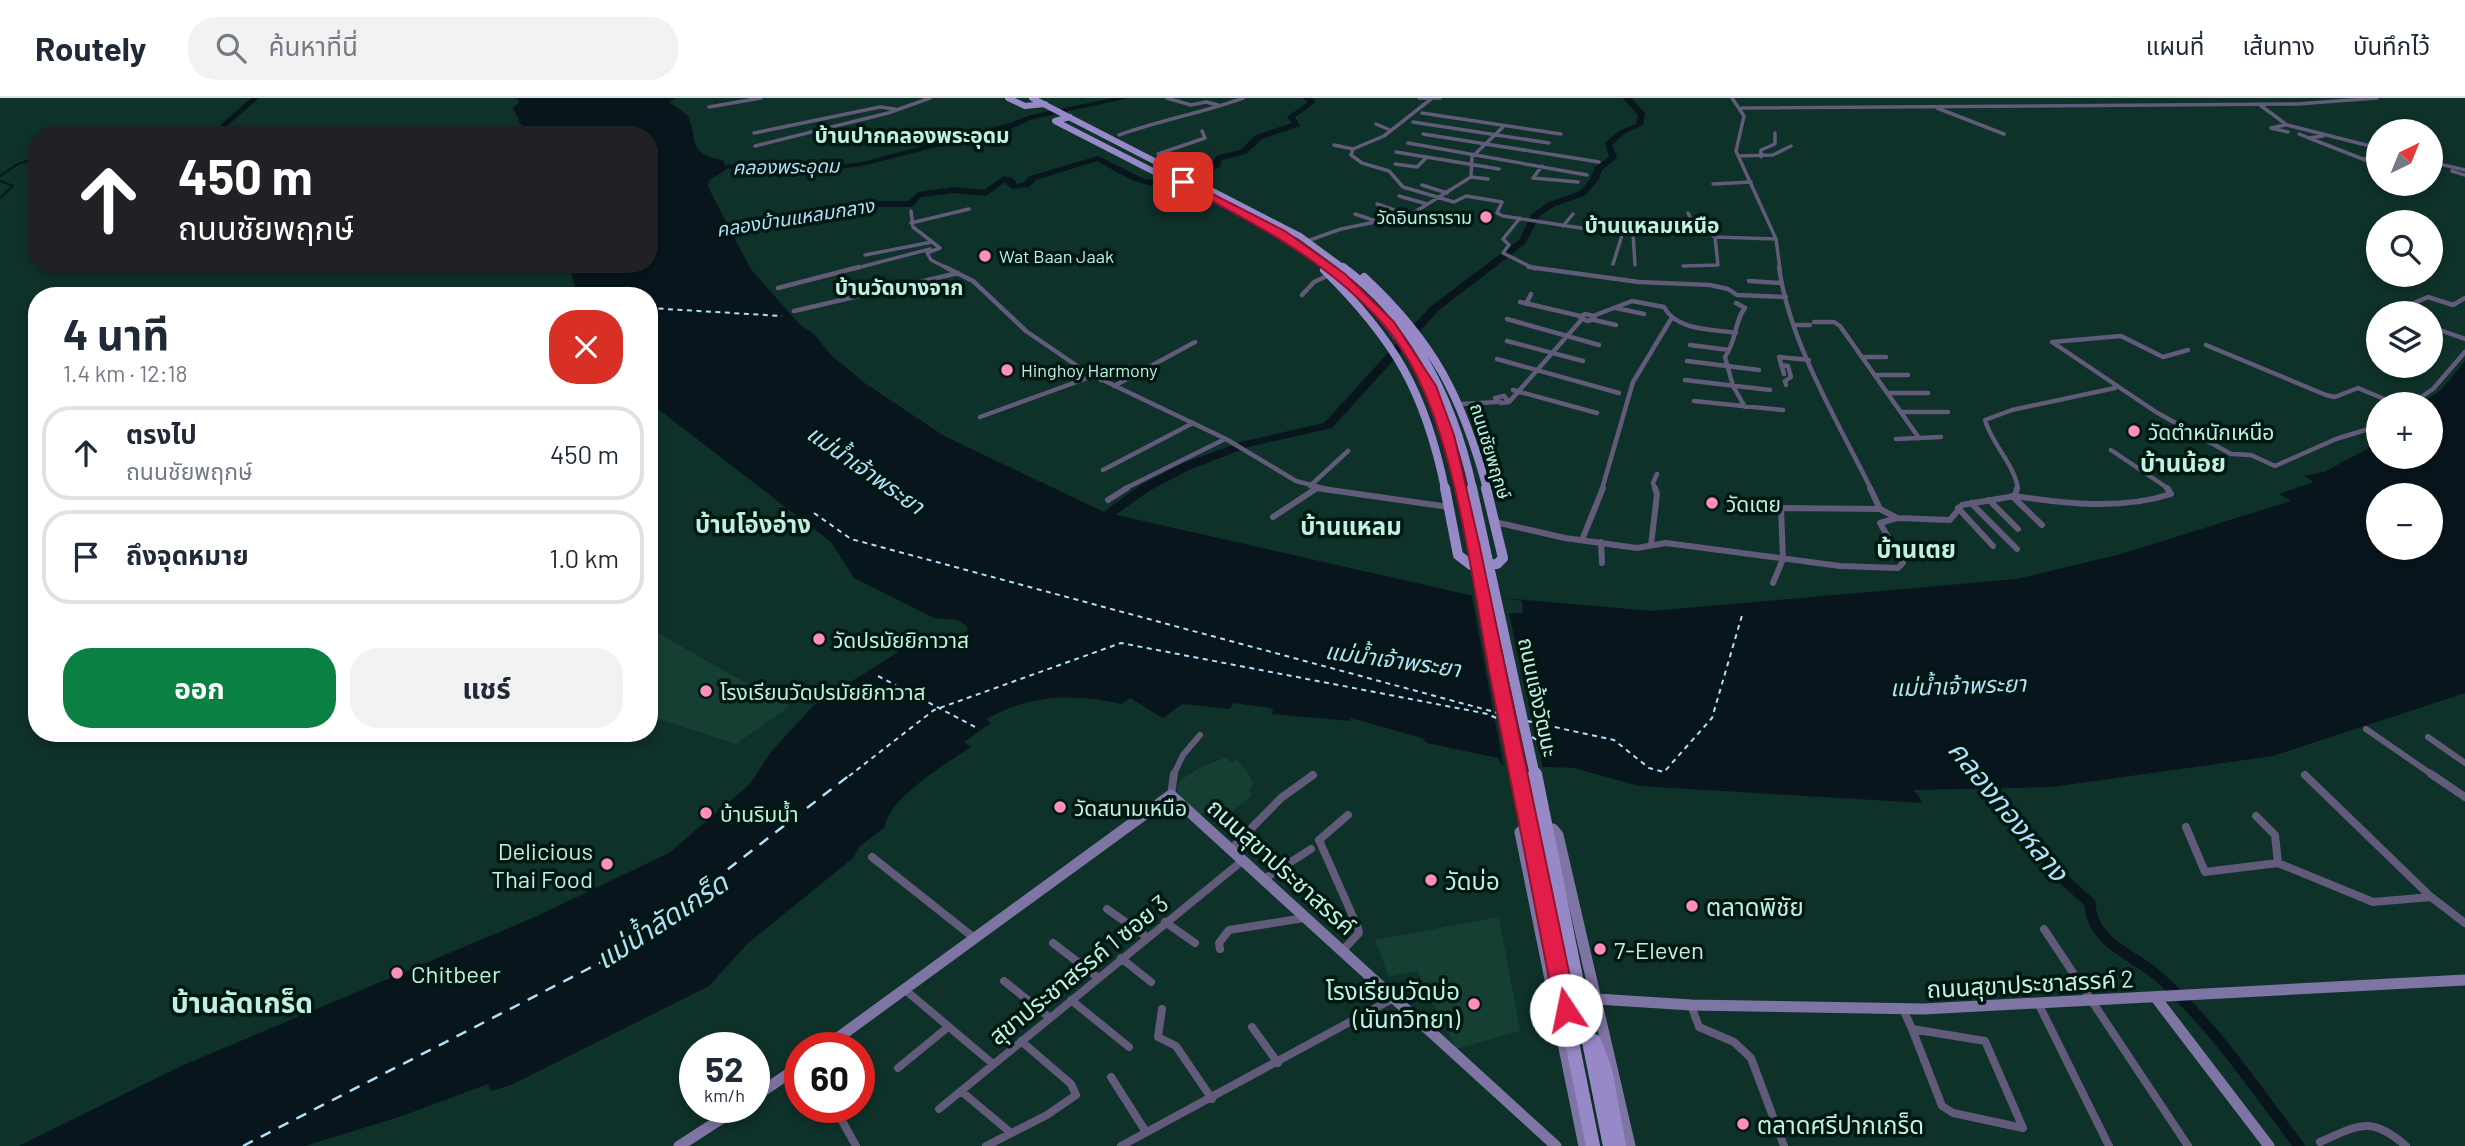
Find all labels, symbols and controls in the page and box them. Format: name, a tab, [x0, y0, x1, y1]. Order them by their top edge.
search box	[188, 17, 678, 80]
text: Routely	[35, 28, 146, 68]
icon: search	[212, 29, 250, 67]
text: ค้นหาที่นี่	[268, 30, 358, 61]
text: แผนที่	[2146, 31, 2204, 60]
text: เส้นทาง	[2242, 31, 2315, 60]
text: บันทึกไว้	[2353, 31, 2430, 60]
north arrow	[2366, 119, 2443, 196]
map controls	[2366, 119, 2443, 560]
district label: บ้านปากคลองพระอุดม	[814, 122, 1010, 149]
text: 450 m	[178, 146, 313, 205]
pin	[1153, 152, 1213, 212]
icon: ahead	[63, 154, 154, 245]
water label: คลองพระอุดม	[732, 154, 841, 179]
icon: arrive	[1164, 163, 1202, 201]
water label: คลองบ้านแหลมกลาง	[715, 193, 876, 241]
place label: วัดอินทราราม	[1376, 206, 1472, 228]
text: ถนนชัยพฤกษ์	[178, 208, 354, 246]
marker: วัดอินทราราม	[1478, 209, 1494, 225]
button: search	[2366, 210, 2443, 287]
district label: บ้านแหลมเหนือ	[1585, 212, 1719, 237]
place label: Wat Baan Jaak	[999, 245, 1114, 267]
marker: Wat Baan Jaak	[977, 248, 993, 264]
district label: บ้านวัดบางจาก	[835, 274, 963, 299]
button: layers	[2366, 301, 2443, 378]
text: 4 นาที	[63, 308, 169, 358]
button: close	[549, 310, 623, 384]
text: 1.4 km · 12:18	[63, 359, 188, 387]
place label: Hinghoy Harmony	[1021, 359, 1158, 381]
marker: Hinghoy Harmony	[999, 362, 1015, 378]
button: +	[2366, 392, 2443, 469]
street label: ถนนชัยพฤกษ์	[1466, 400, 1516, 502]
text: ตรงไป	[126, 418, 197, 449]
water label: แม่น้ำเจ้าพระยา	[802, 418, 932, 521]
place label: วัดตำหนักเหนือ	[2148, 419, 2274, 444]
marker: วัดตำหนักเหนือ	[2126, 423, 2142, 439]
icon: ahead	[67, 434, 105, 472]
text: 450 m	[550, 438, 619, 469]
district label: บ้านน้อย	[2140, 448, 2226, 477]
text: ถนนชัยพฤกษ์	[126, 457, 253, 485]
button: −	[2366, 483, 2443, 560]
place label: วัดเตย	[1726, 491, 1781, 516]
marker: วัดเตย	[1704, 495, 1720, 511]
district label: บ้านโอ่งอ่าง	[695, 509, 811, 538]
district label: บ้านแหลม	[1300, 511, 1402, 540]
district label: บ้านเตย	[1876, 534, 1956, 563]
icon: arrive	[67, 538, 105, 576]
text: ถึงจุดหมาย	[126, 539, 249, 570]
text: 1.0 km	[549, 542, 619, 573]
place label: วัดปรมัยยิกาวาส	[833, 627, 969, 652]
marker: วัดปรมัยยิกาวาส	[811, 631, 827, 647]
water label: แม่น้ำเจ้าพระยา	[1324, 635, 1464, 683]
street label: ถนนแจ้งวัฒนะ	[1514, 635, 1564, 759]
button: ออก	[63, 648, 336, 728]
button: แชร์	[350, 648, 623, 728]
water label: แม่น้ำเจ้าพระยา	[1889, 668, 2028, 701]
place label: โรงเรียนวัดปรมัยยิกาวาส	[720, 679, 925, 704]
marker: โรงเรียนวัดปรมัยยิกาวาส	[698, 683, 714, 699]
water label: คลองทองหลาง	[1942, 733, 2077, 889]
street label: ถนนสุขาประชาสรรค์	[1200, 792, 1362, 942]
place label: วัดสนามเหนือ	[1074, 795, 1187, 820]
marker: วัดสนามเหนือ	[1052, 799, 1068, 815]
place label: บ้านริมน้ำ	[720, 800, 799, 826]
marker: บ้านริมน้ำ	[698, 805, 714, 821]
place label: Delicious Thai Food	[491, 836, 593, 893]
marker: Delicious Thai Food	[599, 856, 615, 872]
water label: แม่น้ำลัดเกร็ด	[588, 863, 734, 975]
place label: วัดบ่อ	[1445, 866, 1500, 895]
marker: วัดบ่อ	[1423, 872, 1439, 888]
street label: สุขาประชาสรรค์ 1 ซอย 3	[982, 888, 1175, 1052]
place label: ตลาดพิชัย	[1706, 892, 1804, 921]
marker: ตลาดพิชัย	[1684, 898, 1700, 914]
place label: 7-Eleven	[1614, 935, 1704, 964]
marker: 7-Eleven	[1592, 941, 1608, 957]
place label: Chitbeer	[411, 959, 501, 988]
street label: ถนนสุขาประชาสรรค์ 2	[1926, 963, 2134, 1005]
marker: Chitbeer	[389, 965, 405, 981]
position arrow	[1529, 973, 1603, 1047]
place label: โรงเรียนวัดบ่อ (นันทวิทยา)	[1326, 976, 1461, 1033]
district label: บ้านลัดเกร็ด	[171, 985, 313, 1019]
marker: โรงเรียนวัดบ่อ (นันทวิทยา)	[1466, 996, 1482, 1012]
speed limit sign: 60	[784, 1032, 875, 1123]
text: 52	[705, 1047, 744, 1089]
text: km/h	[704, 1084, 745, 1106]
place label: ตลาดศรีปากเกร็ด	[1757, 1110, 1924, 1139]
marker: ตลาดศรีปากเกร็ด	[1735, 1116, 1751, 1132]

